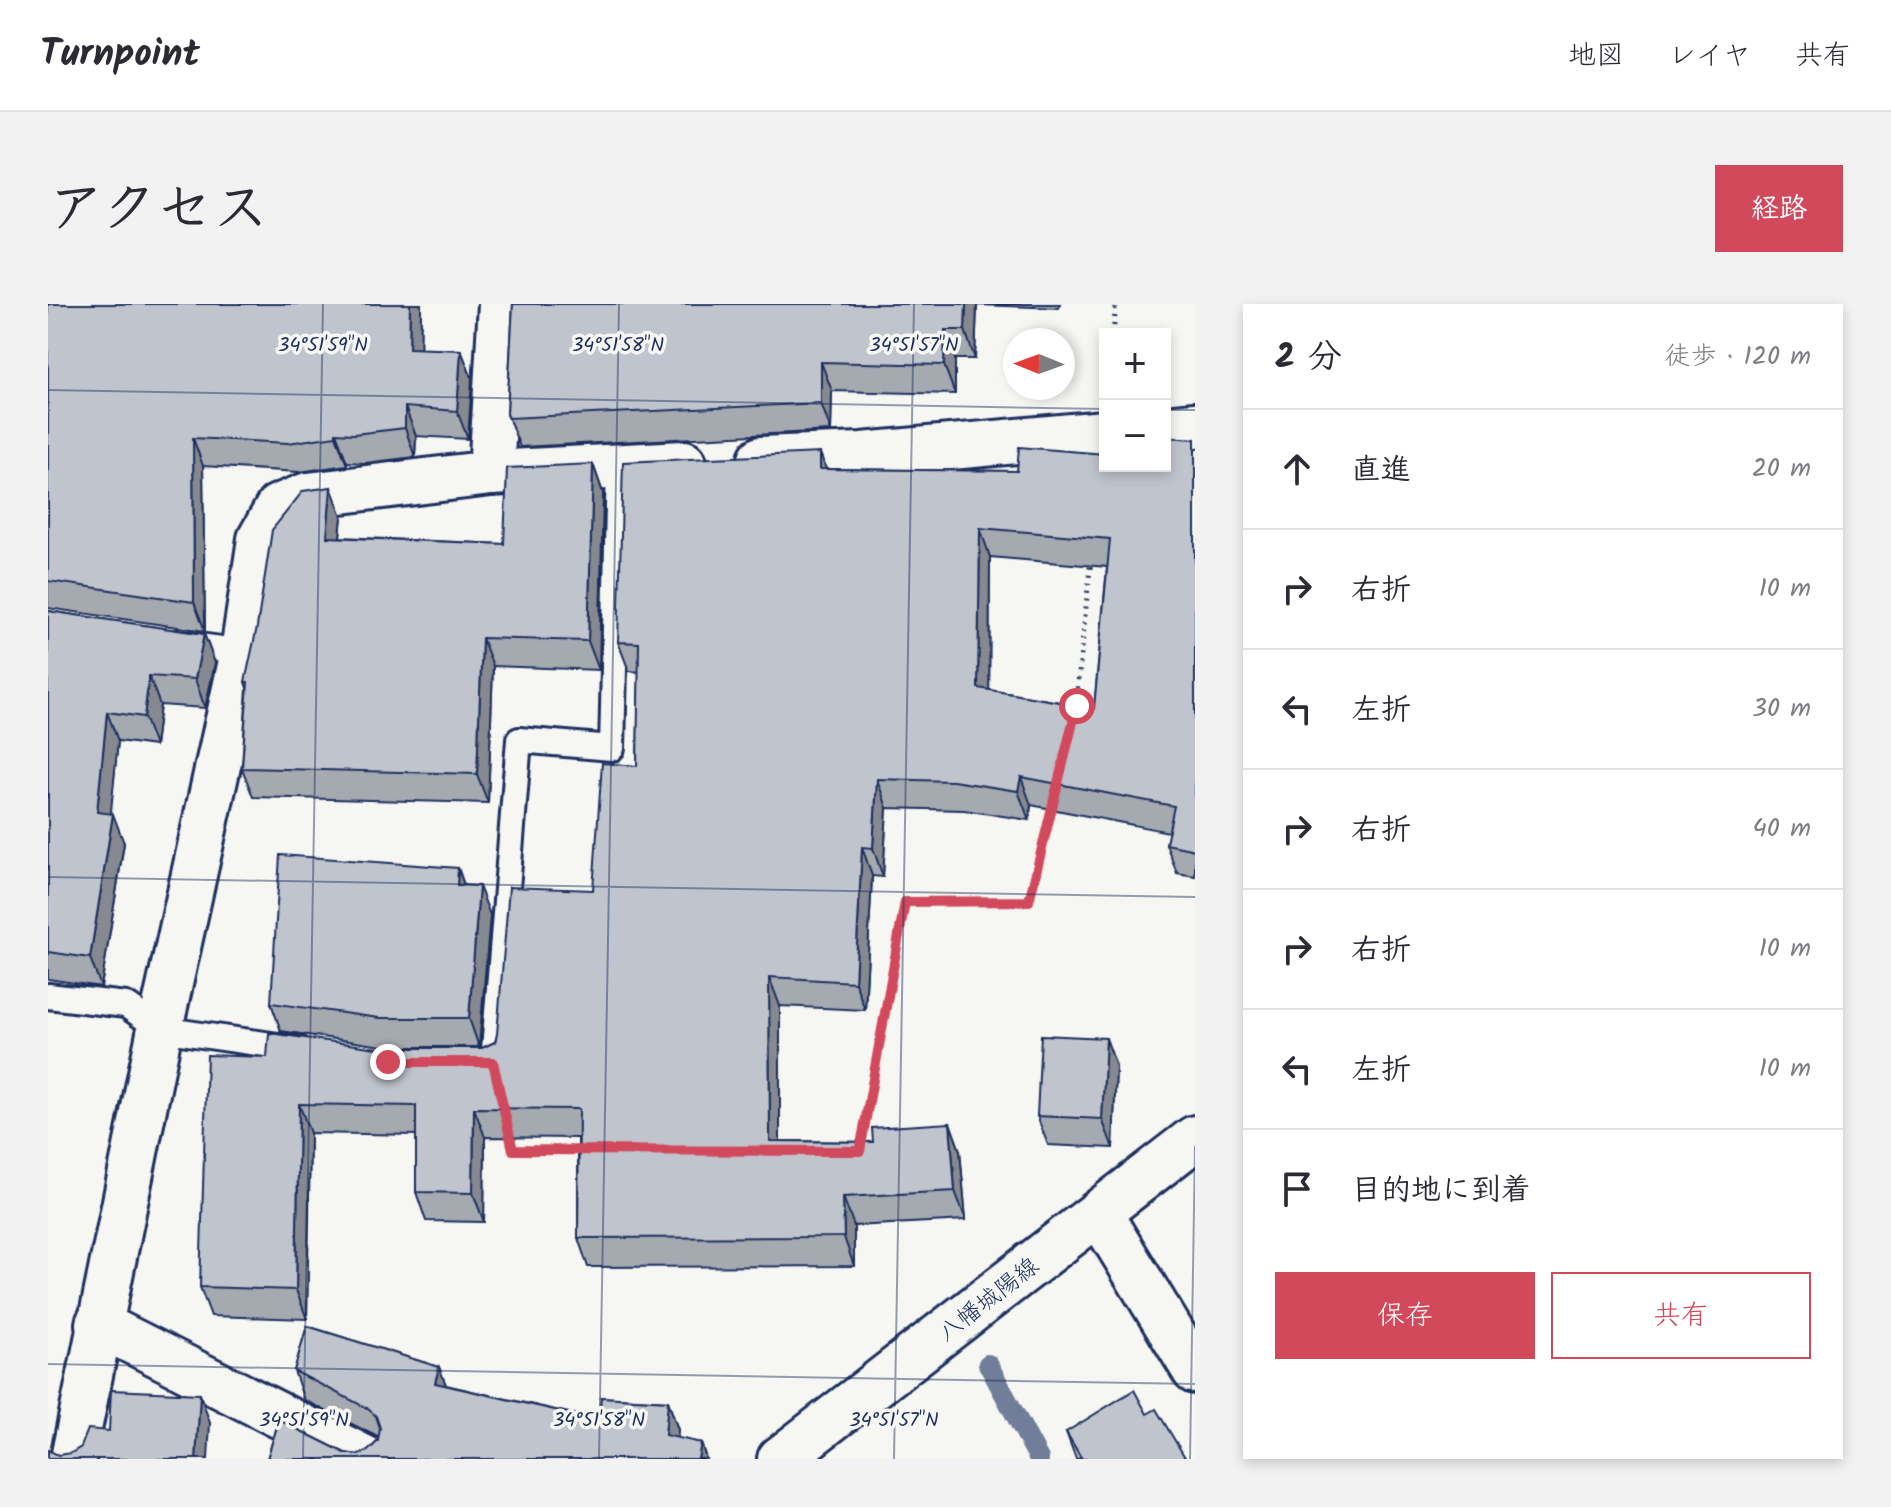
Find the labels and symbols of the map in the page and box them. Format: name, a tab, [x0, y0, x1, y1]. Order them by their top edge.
north arrow	[1003, 328, 1075, 400]
text: 34°51'59"N	[278, 330, 368, 362]
text: 34°51'58"N	[572, 330, 664, 362]
text: 34°51'57"N	[869, 330, 959, 362]
route start	[1059, 688, 1095, 724]
route end	[370, 1044, 406, 1080]
street label: 八幡城陽線	[930, 1248, 1048, 1352]
text: 34°51'59"N	[259, 1405, 349, 1437]
text: 34°51'58"N	[553, 1405, 645, 1437]
text: 34°51'57"N	[849, 1405, 939, 1437]

